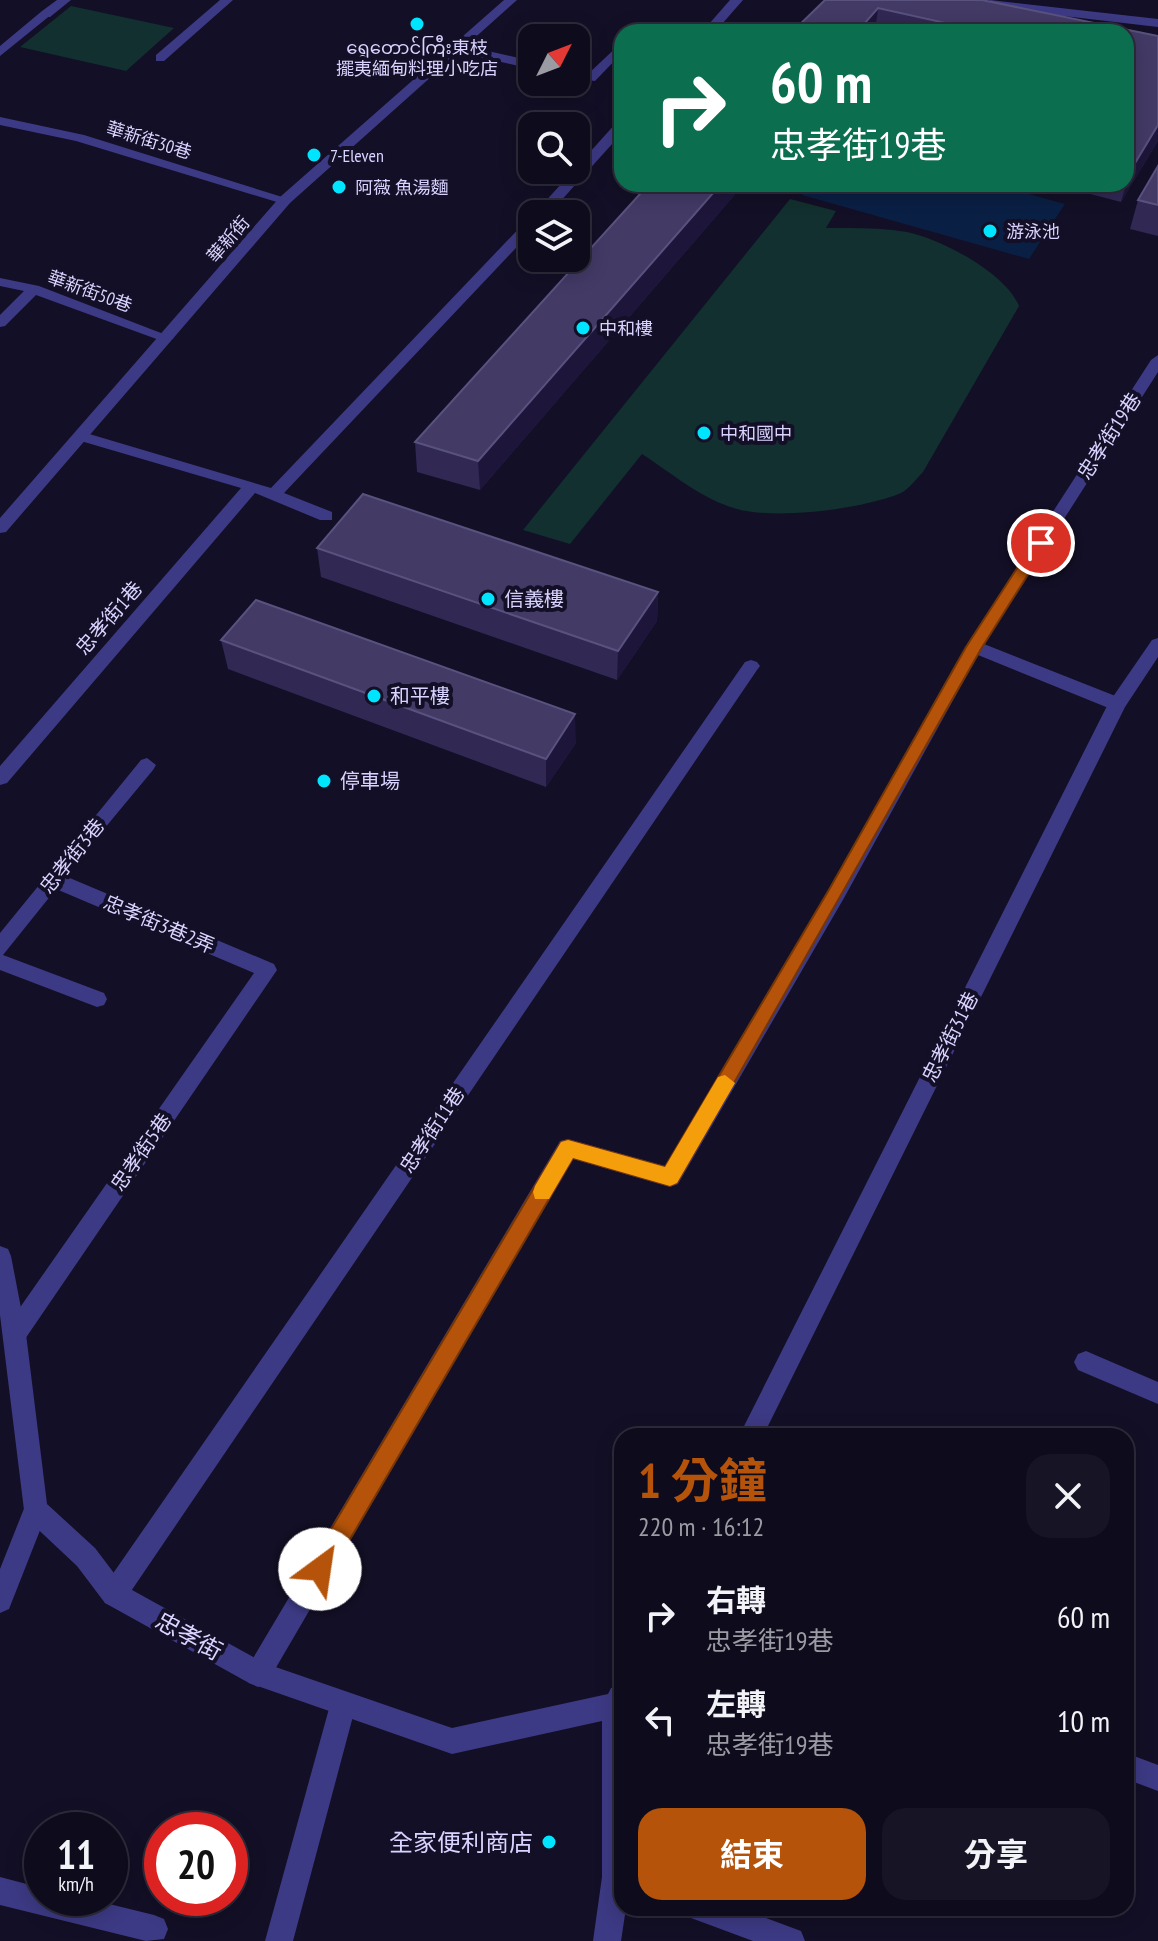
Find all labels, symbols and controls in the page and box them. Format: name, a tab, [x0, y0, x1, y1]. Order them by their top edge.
marker: ရွှေတောင်ကြီး東枝 擺夷緬甸料理小吃店	[408, 15, 426, 33]
north arrow	[518, 24, 590, 96]
map controls	[518, 24, 590, 272]
place label: ရွှေတောင်ကြီး東枝 擺夷緬甸料理小吃店	[336, 34, 498, 80]
text: 60 m	[770, 46, 872, 118]
icon: right	[638, 56, 742, 160]
button: search	[518, 112, 590, 184]
street label: 華新街30巷	[103, 116, 195, 164]
text: 忠孝街19巷	[770, 121, 946, 168]
place label: 7-Eleven	[330, 144, 384, 167]
marker: 7-Eleven	[305, 146, 323, 164]
place label: 阿薇 魚湯麵	[355, 176, 449, 199]
marker: 阿薇 魚湯麵	[330, 178, 348, 196]
button: layers	[518, 200, 590, 272]
street label: 華新街	[202, 211, 254, 267]
place label: 游泳池	[1006, 220, 1060, 243]
marker: 游泳池	[981, 222, 999, 240]
street label: 華新街50巷	[45, 265, 135, 317]
place label: 中和樓	[599, 317, 653, 340]
marker: 中和樓	[574, 319, 592, 337]
street label: 忠孝街19巷	[1071, 388, 1147, 484]
place label: 中和國中	[720, 422, 792, 445]
marker: 中和國中	[695, 424, 713, 442]
pin	[1007, 509, 1075, 577]
icon: arrive	[1019, 521, 1063, 565]
street label: 忠孝街1巷	[70, 576, 148, 660]
place label: 信義樓	[504, 586, 564, 612]
marker: 信義樓	[479, 590, 497, 608]
place label: 和平樓	[390, 683, 450, 709]
marker: 和平樓	[365, 687, 383, 705]
place label: 停車場	[340, 768, 400, 794]
marker: 停車場	[315, 772, 333, 790]
street label: 忠孝街3巷	[34, 813, 110, 899]
street label: 忠孝街3巷2弄	[100, 889, 218, 959]
street label: 忠孝街31巷	[916, 987, 984, 1087]
street label: 忠孝街11巷	[394, 1082, 470, 1178]
street label: 忠孝街5巷	[105, 1108, 177, 1196]
text: 1 分鐘	[638, 1449, 767, 1511]
button: close	[1026, 1454, 1110, 1538]
text: 220 m · 16:12	[638, 1510, 764, 1543]
position arrow	[278, 1527, 362, 1611]
text: 右轉	[706, 1580, 766, 1619]
icon: right	[638, 1594, 682, 1638]
text: 60 m	[1057, 1597, 1110, 1636]
street label: 忠孝街	[150, 1605, 228, 1667]
text: 忠孝街19巷	[706, 1624, 833, 1657]
text: 左轉	[706, 1684, 766, 1723]
icon: left	[638, 1698, 682, 1742]
text: 10 m	[1057, 1701, 1110, 1740]
text: 忠孝街19巷	[706, 1728, 833, 1761]
button: 結束	[638, 1808, 866, 1900]
button: 分享	[882, 1808, 1110, 1900]
speed limit sign: 20	[144, 1812, 248, 1916]
place label: 全家便利商店	[389, 1827, 533, 1858]
text: 11	[57, 1828, 95, 1880]
marker: 全家便利商店	[540, 1833, 558, 1851]
text: km/h	[58, 1871, 94, 1897]

